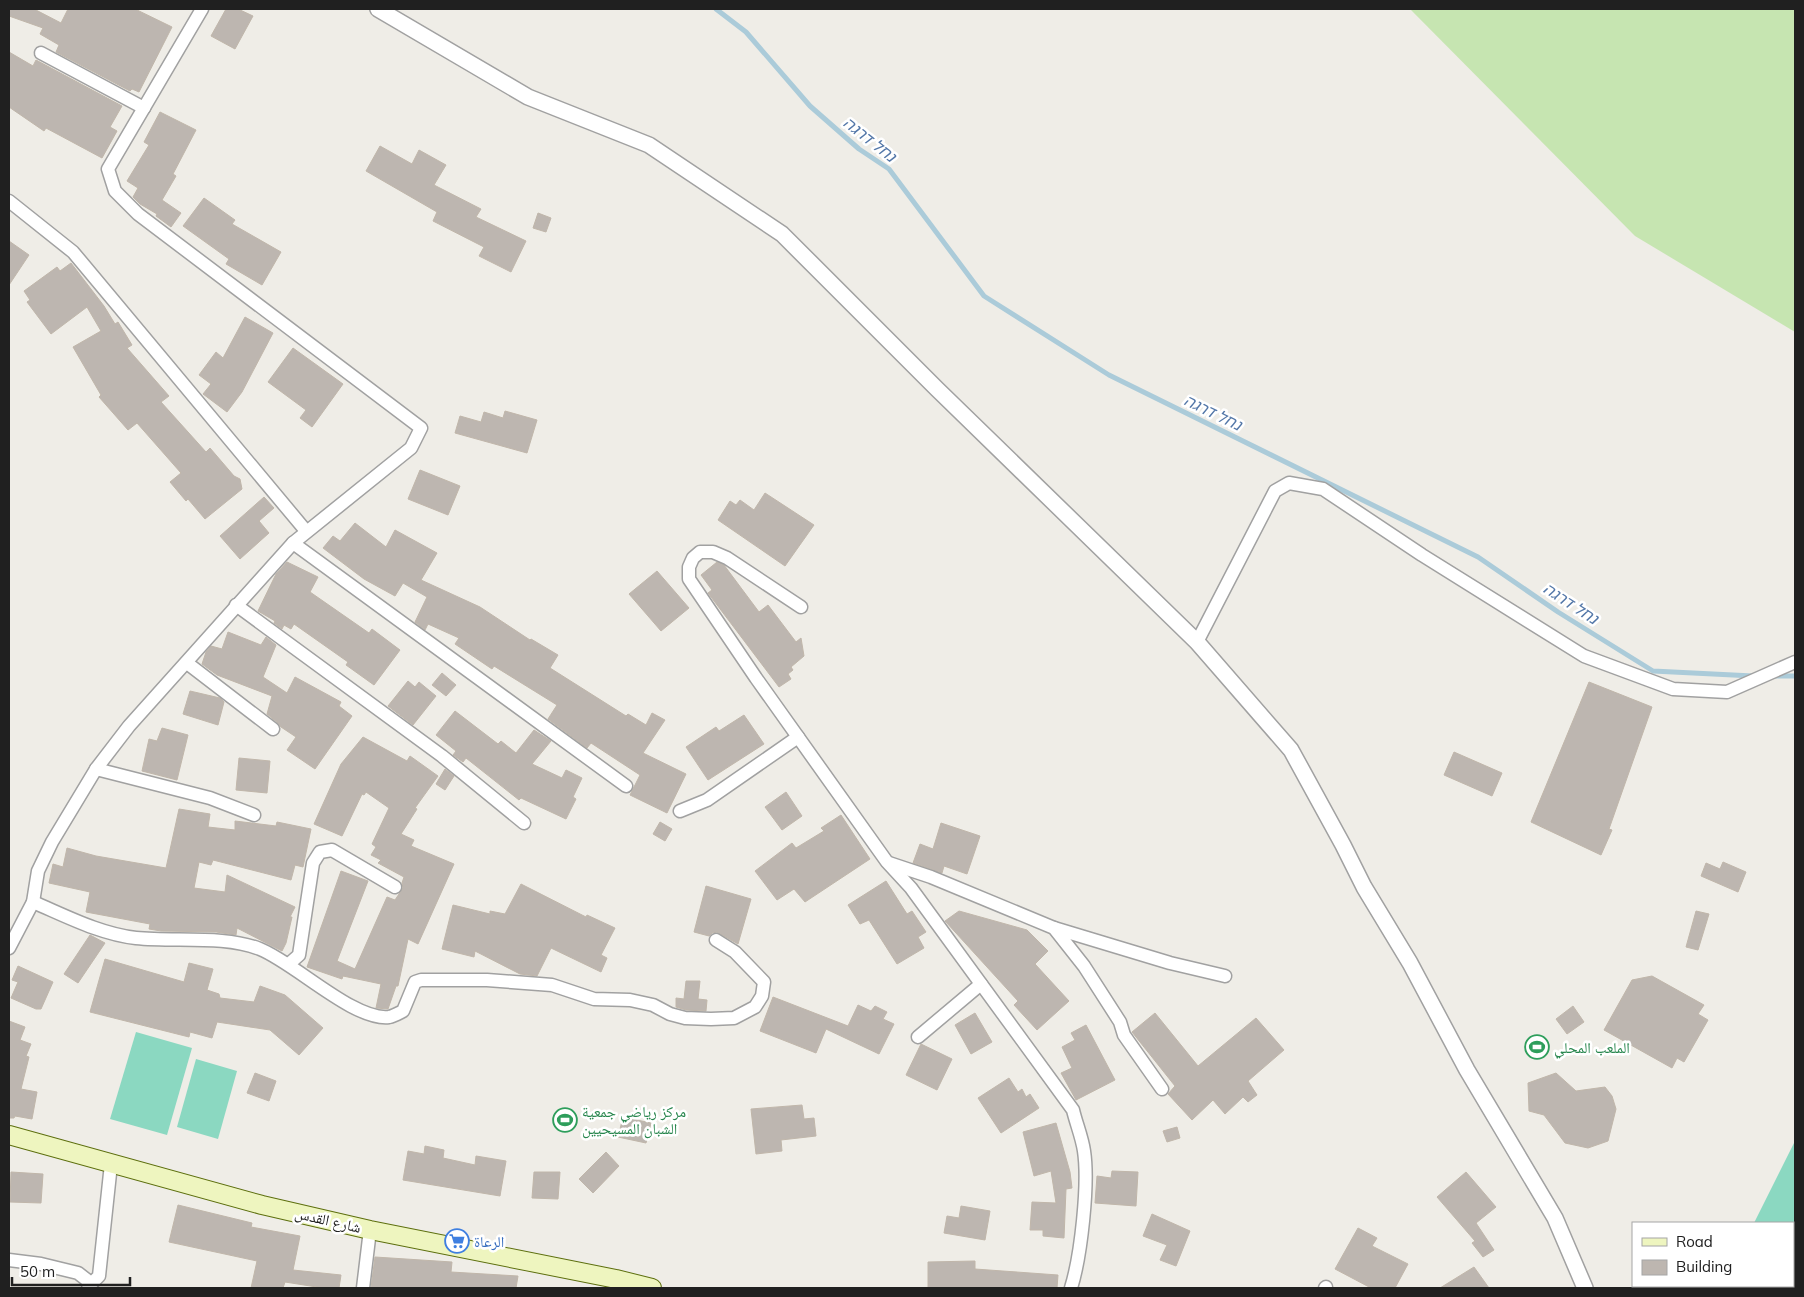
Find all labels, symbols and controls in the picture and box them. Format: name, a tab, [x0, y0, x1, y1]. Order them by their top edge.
water label: נחל דרגה	[840, 112, 901, 166]
water label: נחל דרגה	[1181, 389, 1246, 435]
water label: נחל דרגה	[1540, 578, 1603, 629]
sports icon: الملعب المحلي	[1524, 1034, 1550, 1060]
place label: الملعب المحلي	[1554, 1038, 1630, 1059]
place label: مركز رياضي جمعية الشبان المسيحيين	[582, 1102, 686, 1139]
sports icon: مركز رياضي جمعية الشبان المسيحيين	[552, 1107, 578, 1133]
street label: شارع القدس	[293, 1203, 363, 1238]
legend	[1632, 1222, 1794, 1287]
supermarket icon: الرعاة	[444, 1228, 470, 1254]
place label: الرعاة	[474, 1232, 504, 1251]
text: Road	[1676, 1232, 1713, 1251]
scale bar	[12, 1254, 130, 1286]
text: Building	[1676, 1257, 1732, 1276]
text: 50 m	[20, 1262, 55, 1281]

